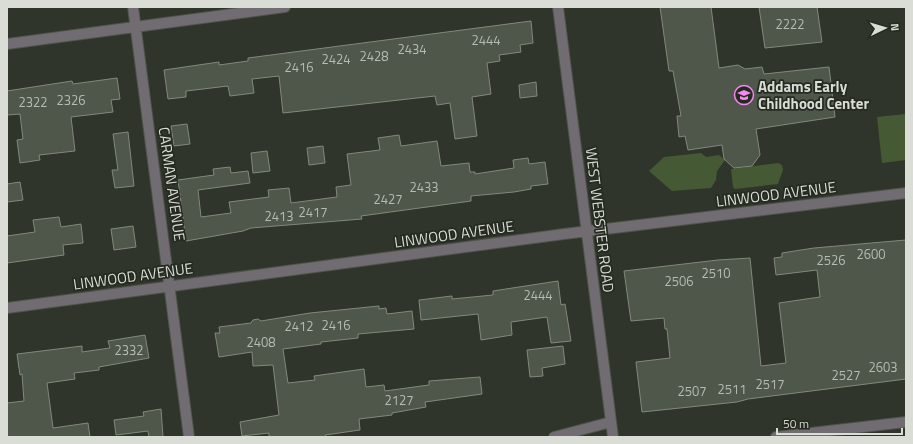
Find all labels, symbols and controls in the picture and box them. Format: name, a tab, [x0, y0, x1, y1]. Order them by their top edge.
north arrow	[865, 8, 905, 48]
house number: 2222	[775, 14, 805, 34]
text: N	[887, 23, 903, 32]
house number: 2444	[471, 30, 501, 50]
house number: 2434	[397, 39, 427, 59]
house number: 2428	[359, 46, 389, 66]
house number: 2424	[321, 49, 351, 69]
house number: 2416	[284, 57, 314, 77]
place label: Addams Early Childhood Center	[758, 75, 869, 115]
school or university icon: Addams Early Childhood Center	[733, 84, 755, 106]
house number: 2326	[56, 90, 86, 110]
house number: 2322	[18, 92, 48, 112]
street label: CARMAN AVENUE	[153, 125, 191, 243]
street label: WEST WEBSTER ROAD	[580, 146, 620, 294]
street label: LINWOOD AVENUE	[715, 175, 837, 213]
house number: 2433	[409, 177, 439, 197]
house number: 2427	[373, 189, 403, 209]
house number: 2417	[298, 202, 328, 222]
house number: 2413	[264, 206, 294, 226]
street label: LINWOOD AVENUE	[393, 214, 515, 254]
house number: 2600	[856, 244, 886, 264]
house number: 2526	[816, 250, 846, 270]
street label: LINWOOD AVENUE	[72, 256, 194, 296]
house number: 2510	[701, 263, 731, 283]
house number: 2506	[664, 271, 694, 291]
house number: 2444	[523, 285, 553, 305]
house number: 2416	[321, 315, 351, 335]
house number: 2412	[284, 316, 314, 336]
house number: 2408	[246, 332, 276, 352]
house number: 2332	[114, 340, 144, 360]
house number: 2603	[868, 357, 898, 377]
house number: 2527	[831, 365, 861, 385]
house number: 2517	[755, 374, 785, 394]
house number: 2511	[717, 379, 747, 399]
house number: 2507	[677, 381, 707, 401]
house number: 2127	[384, 390, 414, 410]
scale bar	[777, 410, 902, 436]
text: 50 m	[783, 414, 809, 433]

